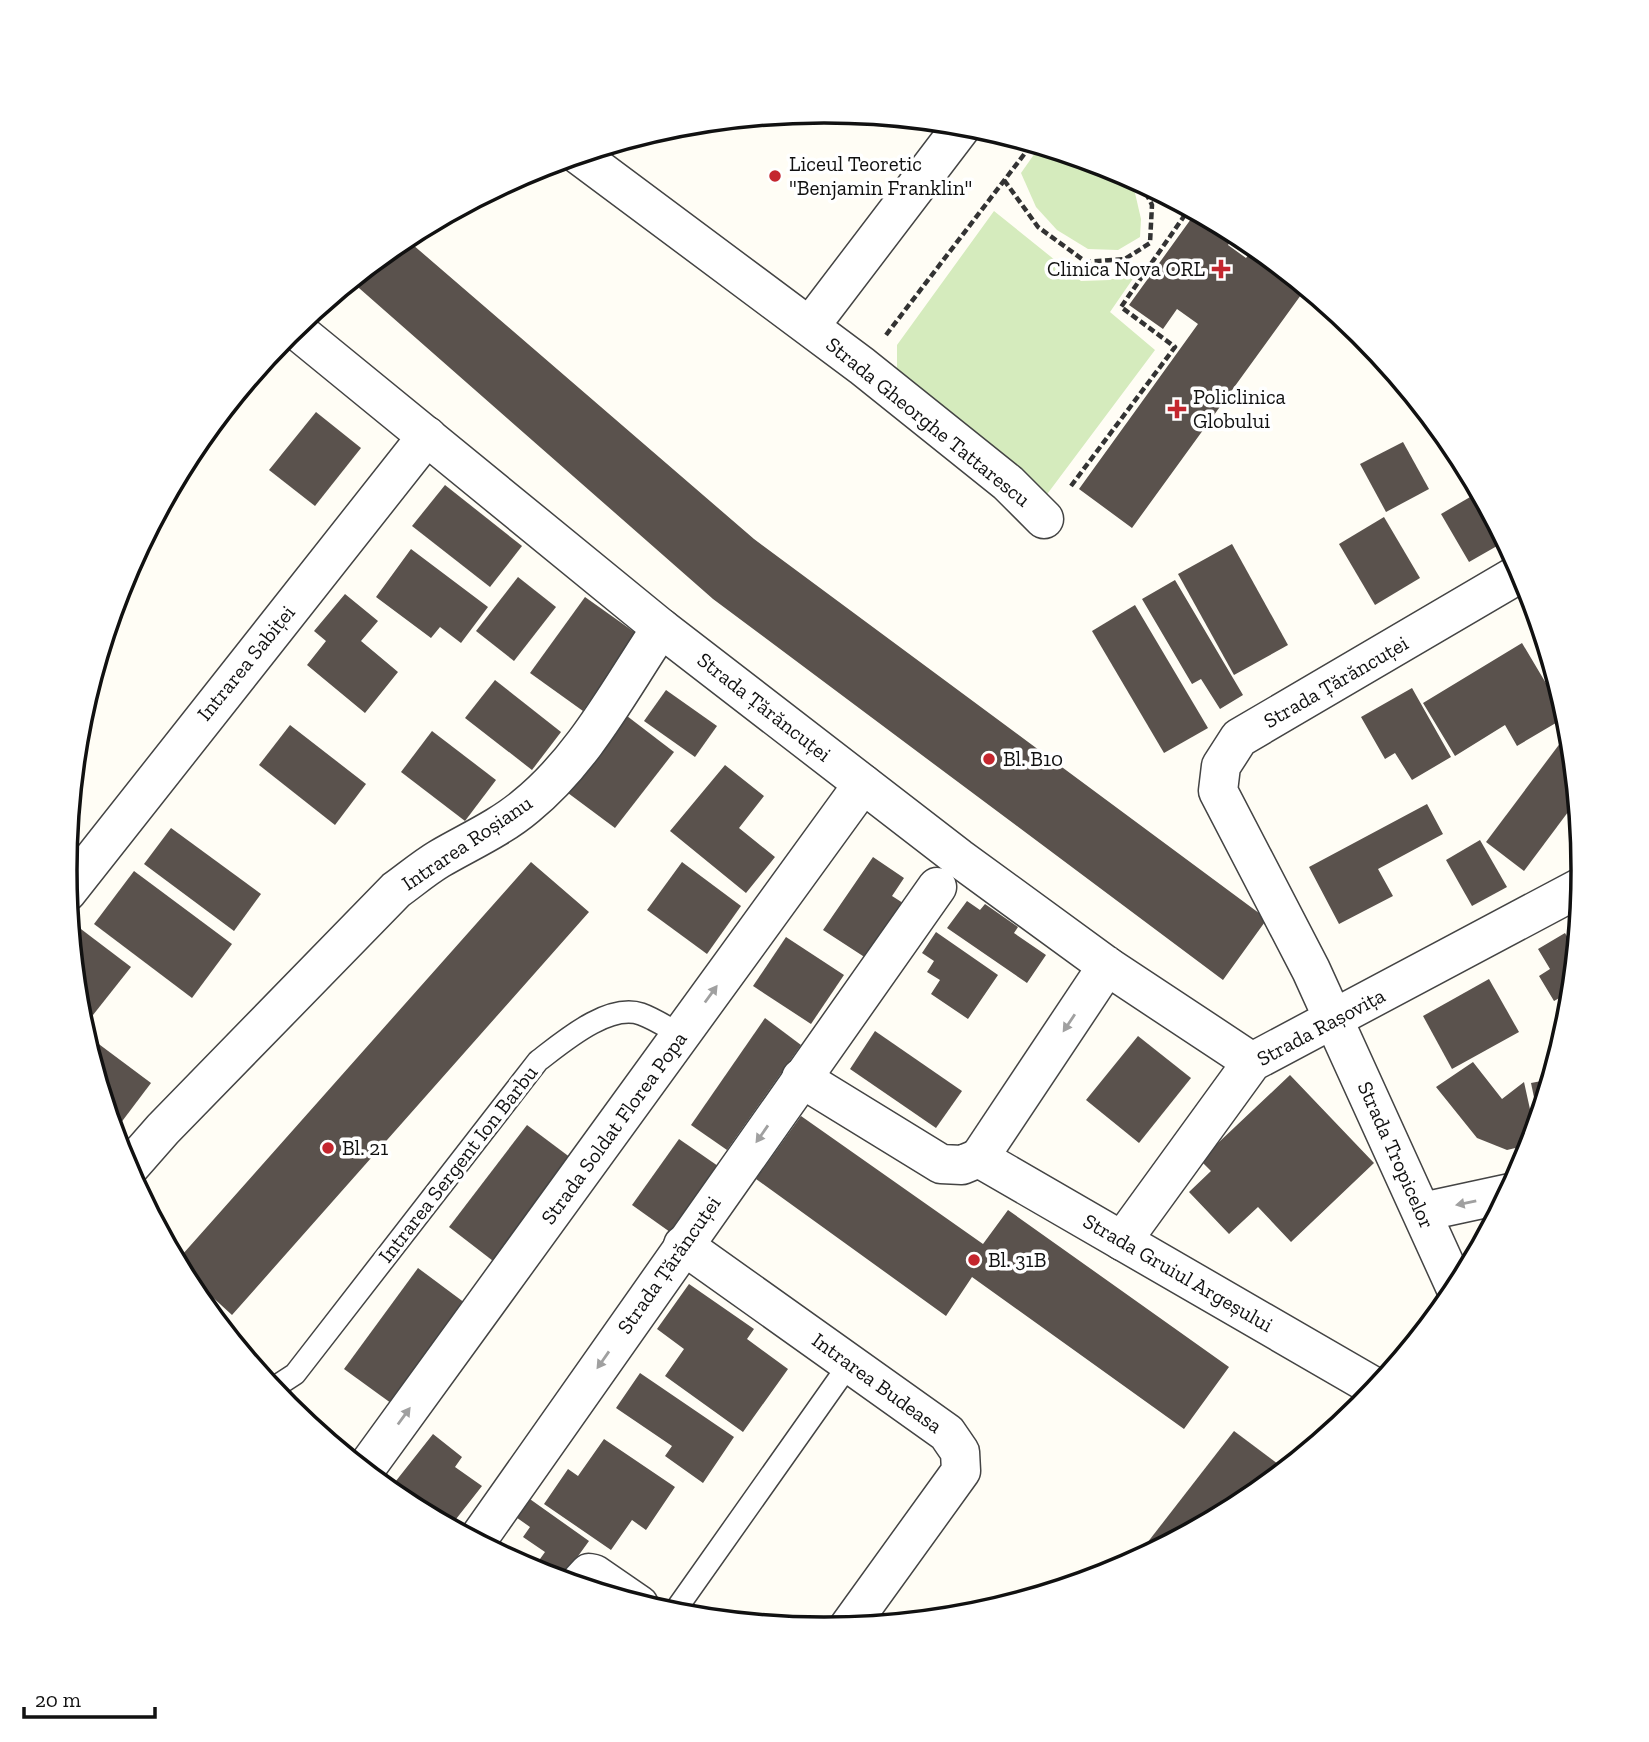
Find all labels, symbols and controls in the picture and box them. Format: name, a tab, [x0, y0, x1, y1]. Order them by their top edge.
place label: Liceul Teoretic "Benjamin Franklin"	[789, 151, 972, 201]
marker: Liceul Teoretic "Benjamin Franklin"	[767, 168, 783, 184]
place label: Clinica Nova ORL	[1047, 256, 1206, 281]
marker: Clinica Nova ORL	[1211, 259, 1231, 279]
street label: Strada Gheorghe Tattarescu	[821, 332, 1036, 512]
place label: Policlinica Globului	[1193, 384, 1286, 433]
marker: Policlinica Globului	[1167, 399, 1187, 419]
street label: Intrarea Sabiței	[191, 600, 300, 725]
street label: Strada Țărăncuței	[1259, 630, 1413, 733]
street label: Strada Țărăncuței	[693, 647, 836, 767]
place label: Bl. B10	[1003, 746, 1063, 771]
marker: Bl. B10	[981, 751, 997, 767]
street label: Intrarea Roșianu	[397, 790, 537, 895]
street label: Strada Rașovița	[1252, 982, 1389, 1071]
one-way arrow	[703, 985, 717, 1003]
one-way arrow	[1062, 1014, 1076, 1032]
street label: Strada Soldat Florea Popa	[535, 1027, 692, 1229]
street label: Intrarea Sergent Ion Barbu	[373, 1060, 543, 1267]
street label: Strada Tropicelor	[1353, 1077, 1440, 1232]
one-way arrow	[755, 1125, 769, 1143]
place label: Bl. 21	[342, 1135, 388, 1160]
marker: Bl. 21	[320, 1140, 336, 1156]
street label: Strada Țărăncuței	[612, 1191, 726, 1338]
one-way arrow	[1455, 1197, 1477, 1208]
street label: Strada Gruiul Argeșului	[1079, 1208, 1278, 1337]
place label: Bl. 31B	[988, 1247, 1046, 1272]
marker: Bl. 31B	[966, 1252, 982, 1268]
street label: Intrarea Budeasa	[807, 1327, 947, 1438]
one-way arrow	[596, 1351, 610, 1369]
one-way arrow	[397, 1407, 411, 1425]
scale bar	[24, 1676, 156, 1720]
text: 20 m	[35, 1687, 81, 1712]

